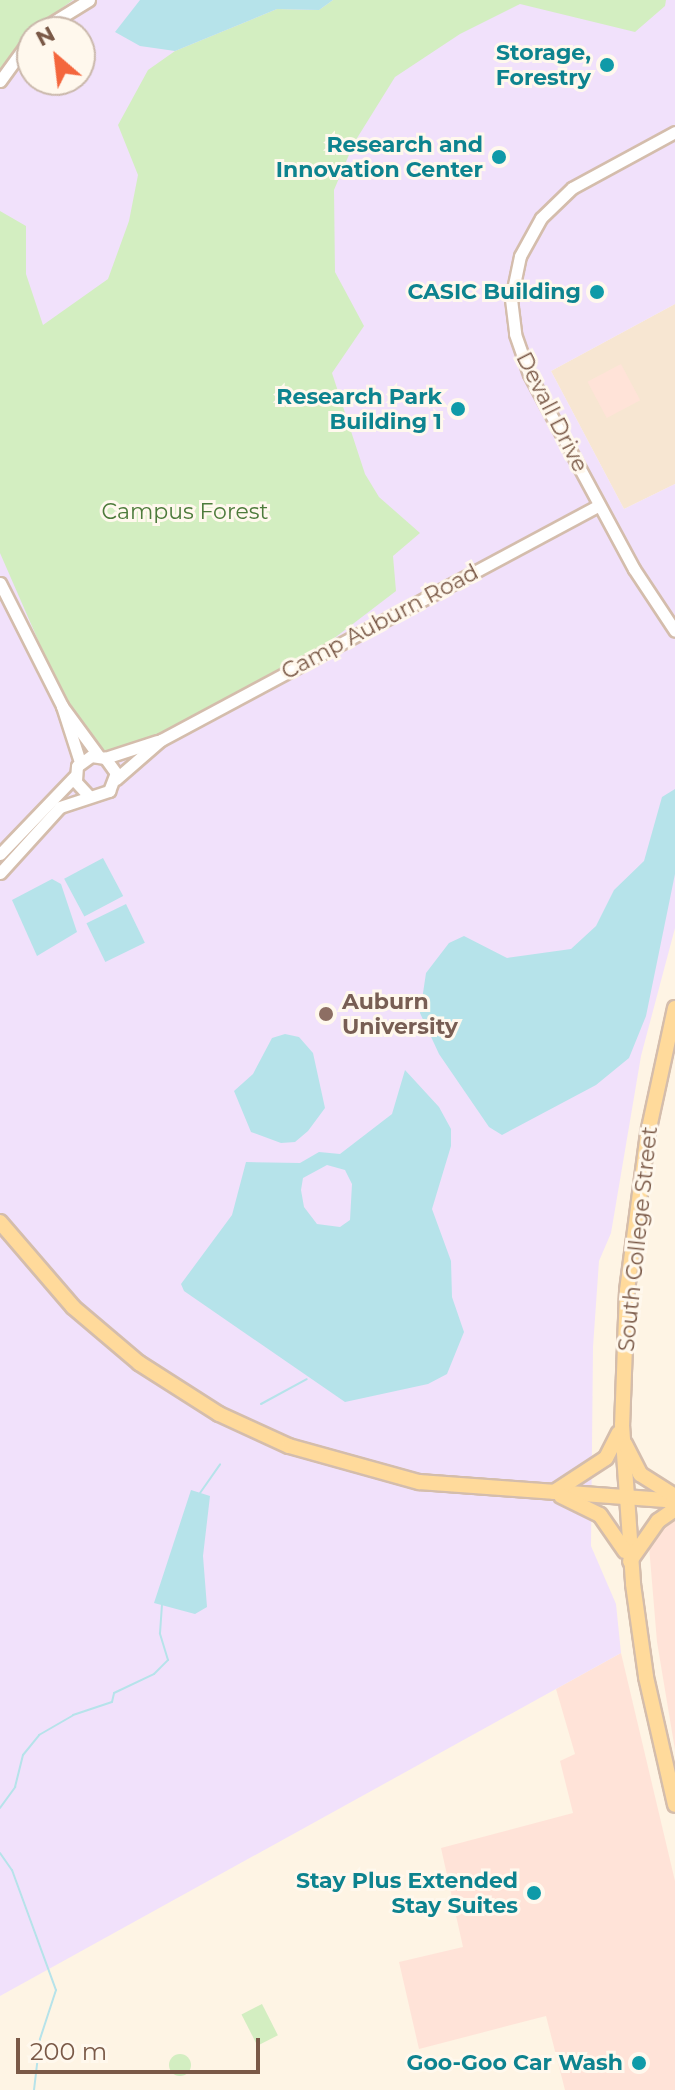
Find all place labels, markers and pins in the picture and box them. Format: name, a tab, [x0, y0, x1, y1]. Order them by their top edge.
place label: Storage, Forestry	[496, 39, 591, 90]
marker: Storage, Forestry	[598, 56, 616, 74]
place label: Research and Innovation Center	[276, 131, 483, 182]
marker: Research and Innovation Center	[490, 148, 508, 166]
place label: CASIC Building	[407, 279, 581, 305]
marker: CASIC Building	[588, 283, 606, 301]
place label: Research Park Building 1	[276, 383, 442, 434]
marker: Research Park Building 1	[449, 400, 467, 418]
place label: Auburn University	[342, 988, 458, 1040]
marker: Auburn University	[317, 1005, 335, 1023]
place label: Stay Plus Extended Stay Suites	[296, 1867, 518, 1918]
marker: Stay Plus Extended Stay Suites	[525, 1884, 543, 1902]
place label: Goo-Goo Car Wash	[406, 2050, 623, 2076]
marker: Goo-Goo Car Wash	[630, 2054, 648, 2072]

